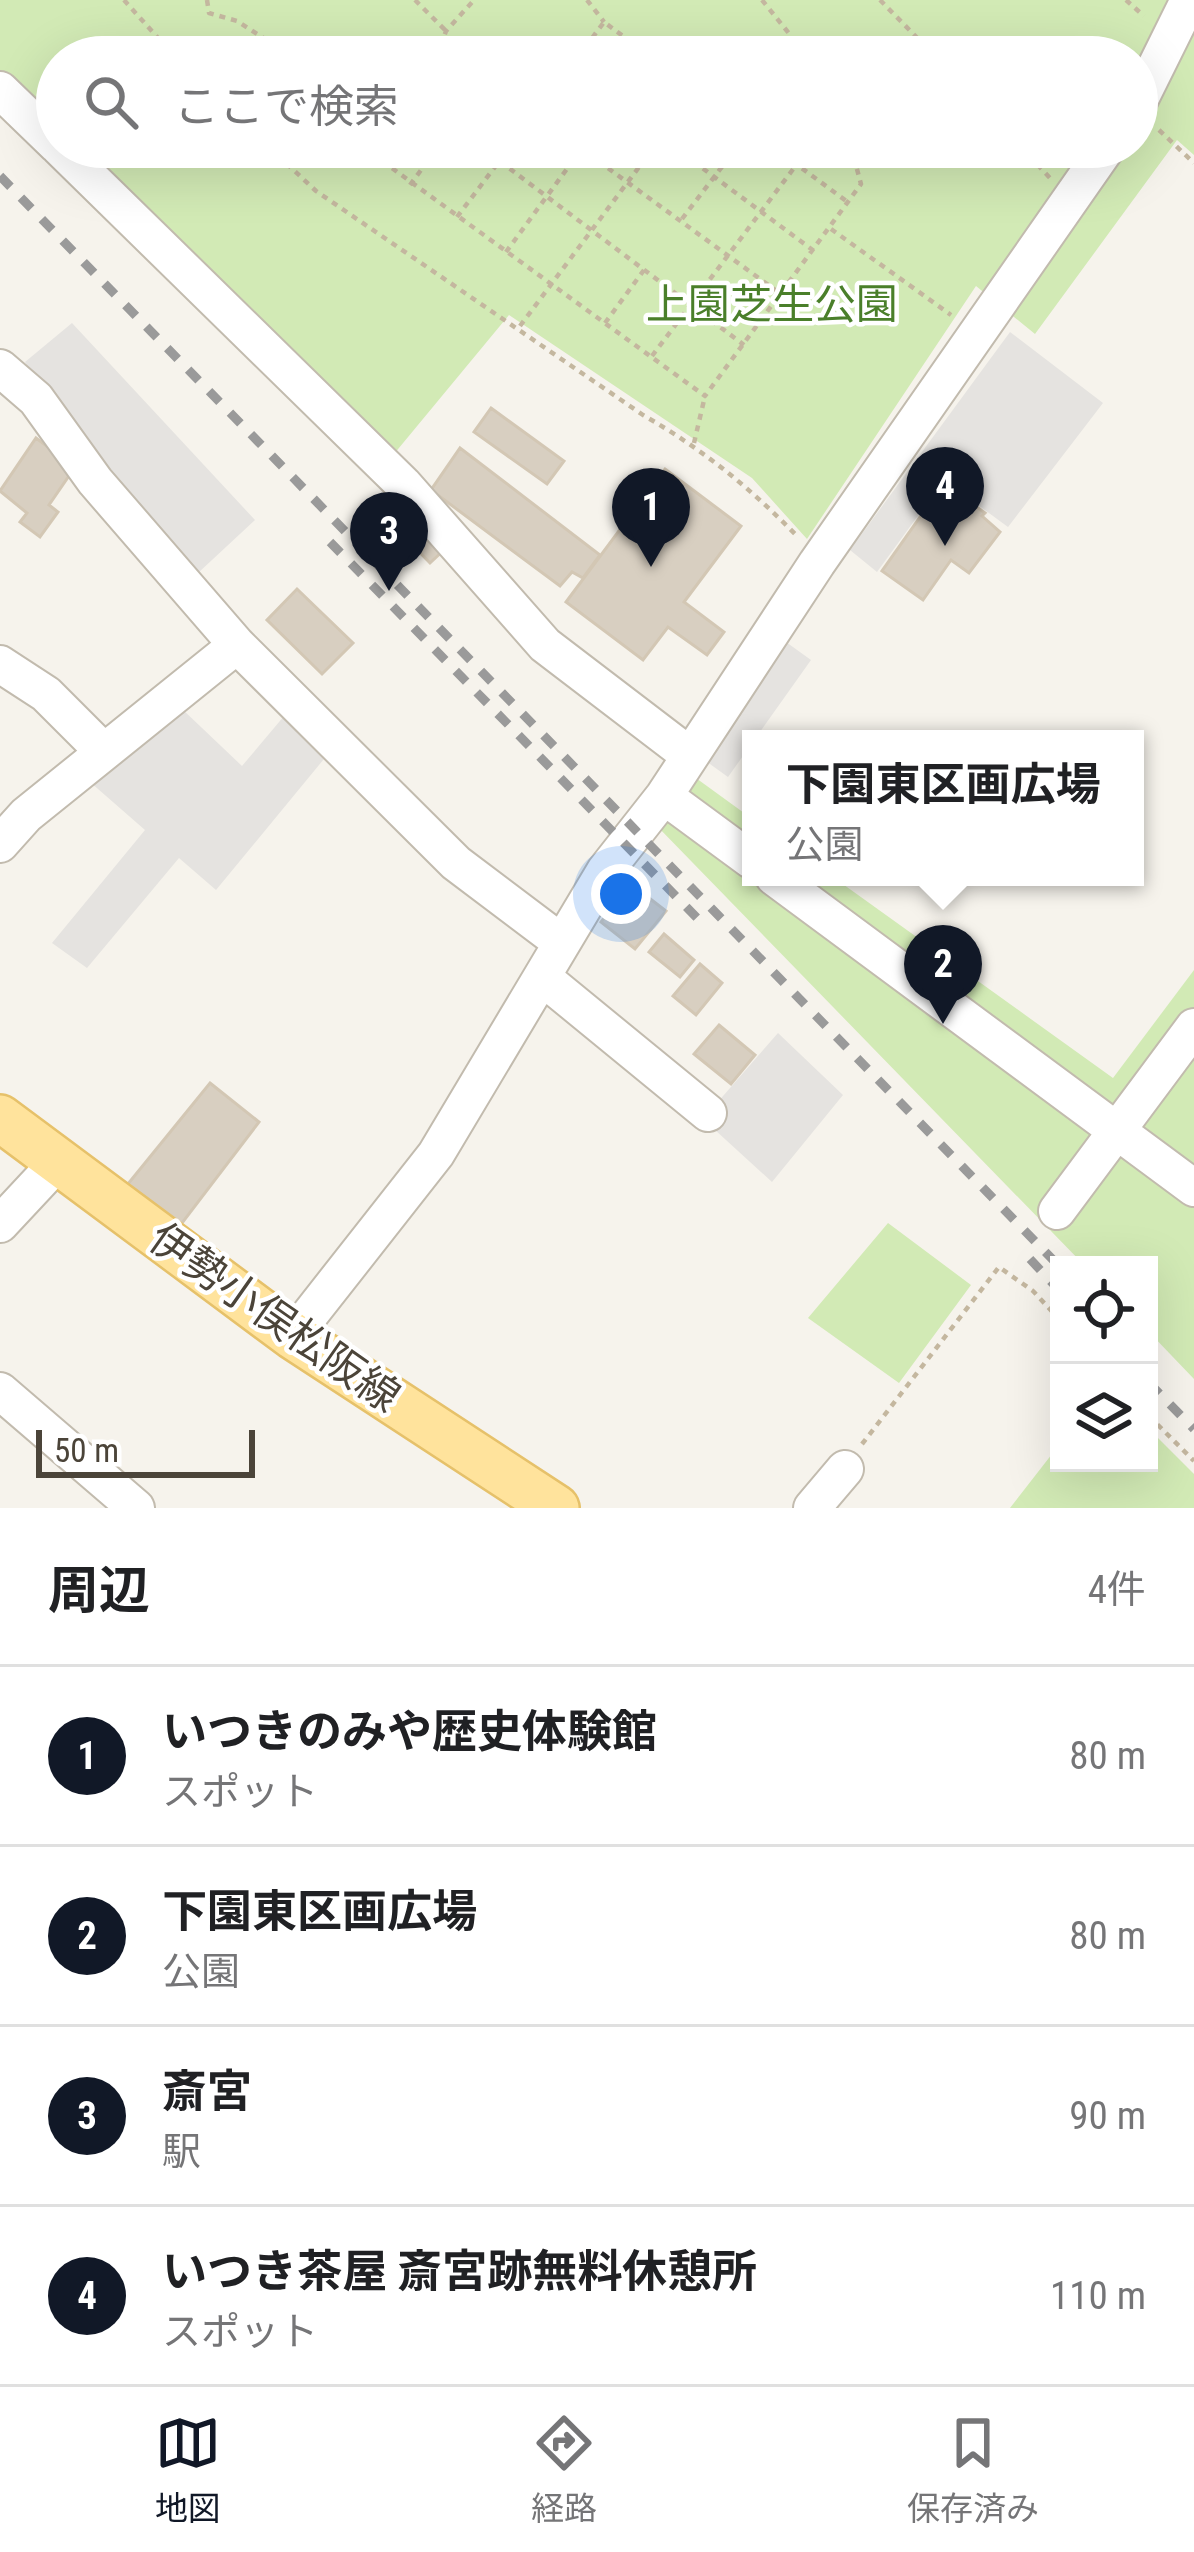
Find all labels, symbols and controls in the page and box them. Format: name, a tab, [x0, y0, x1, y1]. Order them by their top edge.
search box	[36, 36, 1158, 168]
icon: search	[78, 69, 144, 135]
text: ここで検索	[174, 80, 399, 133]
park label: 上園芝生公園	[646, 280, 898, 329]
pin: 4	[906, 447, 984, 546]
pin: 1	[612, 468, 690, 567]
pin: 3	[350, 492, 428, 591]
popup	[742, 730, 1144, 886]
text: 下園東区画広場	[785, 758, 1101, 811]
text: 公園	[785, 822, 864, 868]
your location	[591, 864, 651, 924]
pin: 2	[904, 925, 982, 1024]
street label: 伊勢小俣松阪線	[140, 1213, 409, 1422]
map controls	[1050, 1256, 1158, 1472]
button: locate	[1050, 1256, 1158, 1364]
button: layers	[1050, 1364, 1158, 1472]
scale bar	[36, 1424, 255, 1477]
text: 50 m	[54, 1431, 119, 1470]
text: 周辺	[48, 1561, 150, 1620]
text: 4件	[1088, 1567, 1146, 1613]
text: いつきのみや歴史体験館	[162, 1705, 657, 1758]
text: 1	[77, 1733, 97, 1779]
text: 80 m	[1069, 1733, 1146, 1779]
text: スポット	[162, 1769, 318, 1815]
text: 下園東区画広場	[162, 1885, 477, 1938]
text: 2	[77, 1913, 97, 1959]
text: 80 m	[1069, 1913, 1146, 1959]
text: 公園	[162, 1949, 240, 1995]
text: 斎宮	[162, 2065, 252, 2118]
text: 3	[77, 2093, 97, 2139]
text: 90 m	[1069, 2093, 1146, 2139]
text: 駅	[162, 2129, 201, 2175]
text: いつき茶屋 斎宮跡無料休憩所	[162, 2245, 757, 2298]
text: 4	[77, 2273, 97, 2319]
text: 110 m	[1050, 2273, 1146, 2319]
text: スポット	[162, 2309, 318, 2355]
tab: 地図	[155, 2410, 221, 2530]
tab: 経路	[531, 2410, 597, 2530]
tab: 保存済み	[907, 2410, 1039, 2530]

